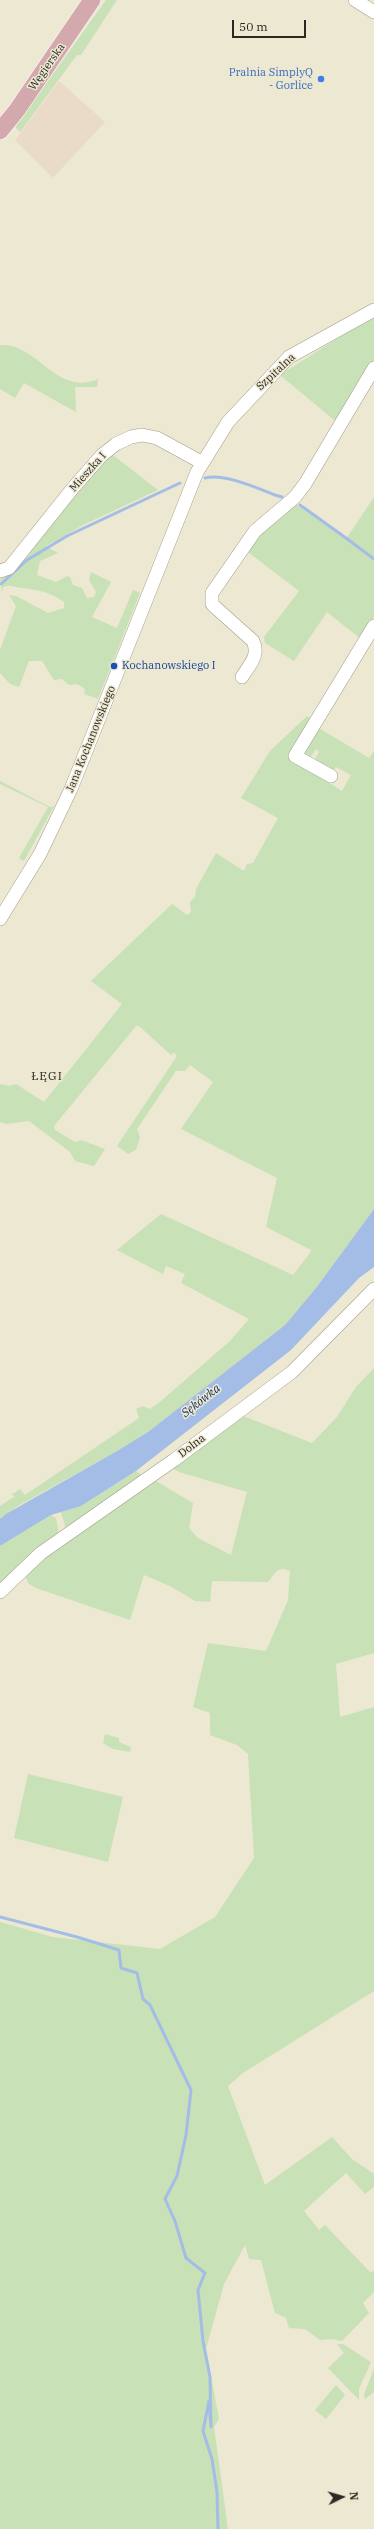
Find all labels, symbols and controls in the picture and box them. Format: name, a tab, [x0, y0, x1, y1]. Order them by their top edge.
scale bar	[234, 12, 308, 38]
text: 50 m	[239, 19, 268, 34]
street label: Węgierska	[26, 41, 68, 93]
place label: Pralnia SimplyQ - Gorlice	[229, 66, 313, 92]
marker: Pralnia SimplyQ - Gorlice	[316, 74, 326, 84]
street label: Szpitalna	[254, 351, 298, 393]
street label: Mieszka I	[67, 450, 109, 494]
place label: Kochanowskiego I	[122, 659, 216, 673]
marker: Kochanowskiego I	[109, 661, 119, 671]
street label: Jana Kochanowskiego	[64, 684, 118, 794]
district label: ŁĘGI	[31, 1070, 63, 1084]
water label: Sękówka	[179, 1381, 223, 1421]
street label: Dolna	[176, 1432, 208, 1460]
north arrow	[322, 2477, 362, 2517]
text: N	[347, 2491, 361, 2501]

